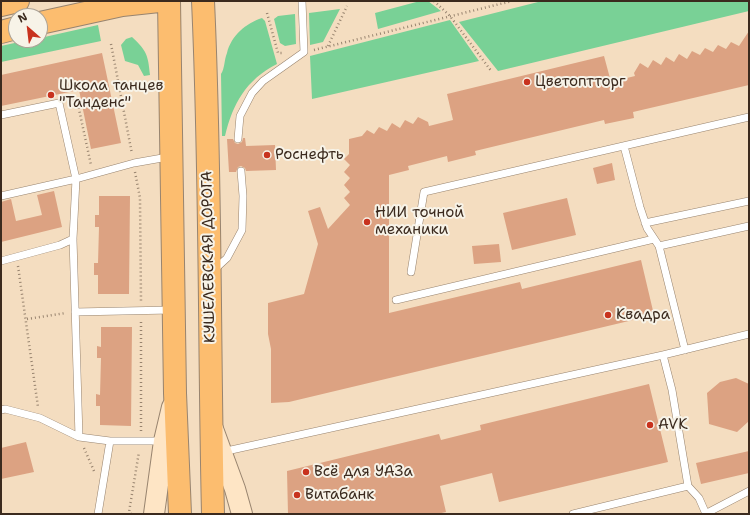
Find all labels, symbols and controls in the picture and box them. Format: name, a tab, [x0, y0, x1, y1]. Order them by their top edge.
north arrow	[8, 8, 48, 48]
text: N	[15, 9, 30, 27]
place label: Цветоптторг	[535, 73, 626, 91]
place label: Школа танцев "Танденс"	[59, 77, 163, 112]
marker: Цветоптторг	[522, 77, 532, 87]
marker: Школа танцев "Танденс"	[46, 90, 56, 100]
place label: Роснефть	[275, 146, 344, 164]
marker: Роснефть	[262, 150, 272, 160]
street label: КУШЕЛЕВСКАЯ ДОРОГА	[198, 171, 220, 343]
place label: НИИ точной механики	[375, 204, 464, 239]
marker: НИИ точной механики	[362, 217, 372, 227]
place label: Квадра	[616, 306, 670, 324]
marker: Квадра	[603, 310, 613, 320]
place label: AVK	[658, 416, 688, 434]
marker: AVK	[645, 420, 655, 430]
place label: Всё для УАЗа	[314, 463, 413, 481]
marker: Всё для УАЗа	[301, 467, 311, 477]
place label: Витабанк	[305, 486, 374, 504]
marker: Витабанк	[292, 490, 302, 500]

